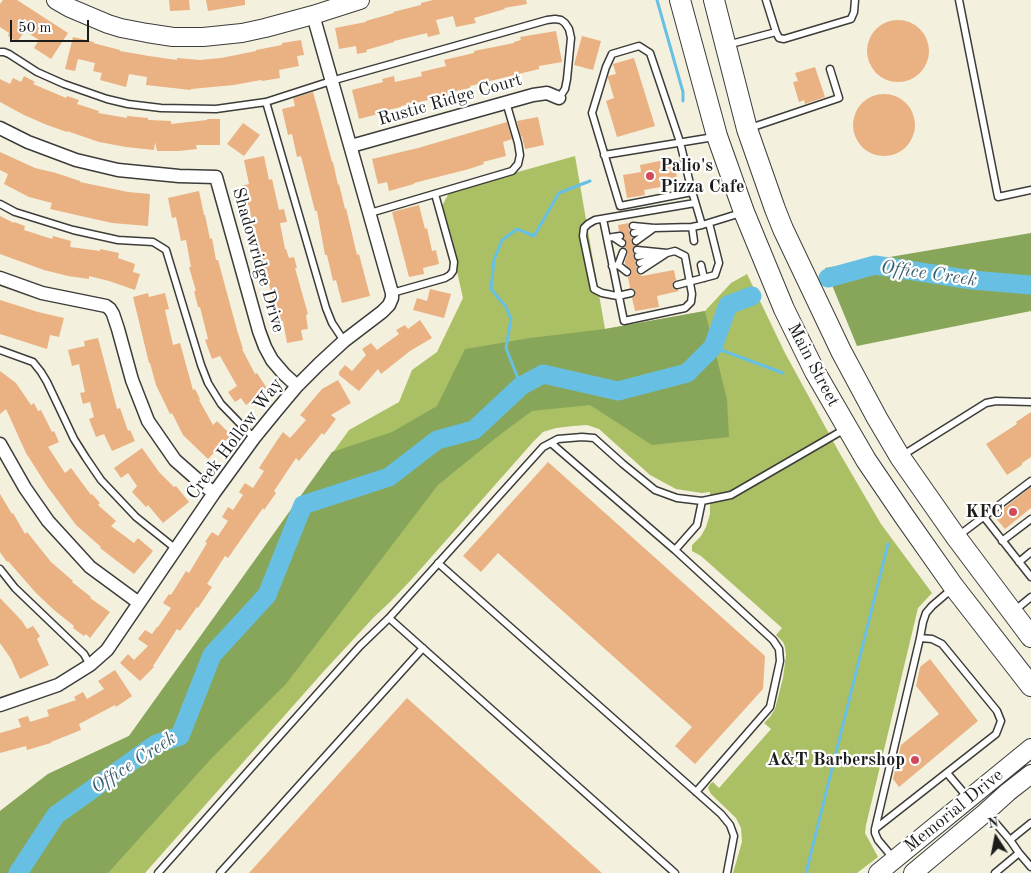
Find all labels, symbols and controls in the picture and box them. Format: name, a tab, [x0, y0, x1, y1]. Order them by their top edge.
scale bar	[12, 10, 91, 42]
text: 50 m	[18, 21, 52, 36]
street label: Rustic Ridge Court	[375, 69, 525, 131]
place label: Palio's Pizza Cafe	[660, 155, 745, 198]
marker: Palio's Pizza Cafe	[644, 170, 656, 182]
street label: Shadowridge Drive	[227, 185, 289, 335]
water label: Office Creek	[879, 256, 979, 292]
street label: Main Street	[782, 320, 844, 410]
street label: Creek Hollow Way	[182, 374, 288, 504]
place label: KFC	[965, 501, 1003, 523]
marker: KFC	[1007, 506, 1019, 518]
water label: Office Creek	[87, 727, 181, 799]
place label: A&T Barbershop	[767, 749, 905, 771]
marker: A&T Barbershop	[909, 754, 921, 766]
street label: Memorial Drive	[900, 765, 1008, 857]
north arrow	[971, 813, 1021, 863]
text: N	[987, 815, 1000, 831]

